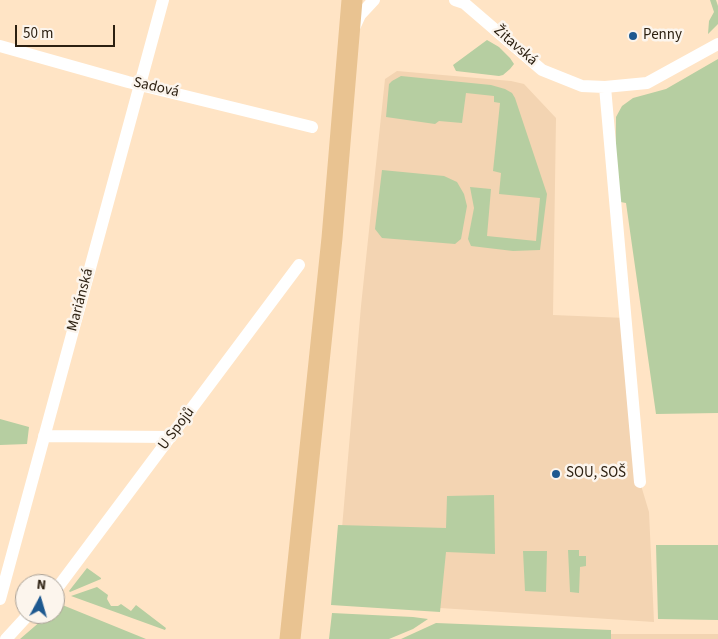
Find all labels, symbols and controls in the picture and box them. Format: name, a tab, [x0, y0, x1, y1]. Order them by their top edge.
scale bar	[18, 15, 118, 47]
street label: Žitavská	[489, 22, 541, 70]
text: 50 m	[23, 23, 53, 44]
place label: Penny	[643, 27, 682, 45]
marker: Penny	[627, 30, 639, 42]
street label: Sadová	[131, 74, 181, 102]
street label: Mariánská	[64, 267, 98, 333]
street label: U Spojů	[155, 404, 199, 454]
place label: SOU, SOŠ	[566, 465, 626, 483]
marker: SOU, SOŠ	[550, 468, 562, 480]
north arrow	[15, 574, 65, 624]
text: N	[36, 575, 47, 596]

